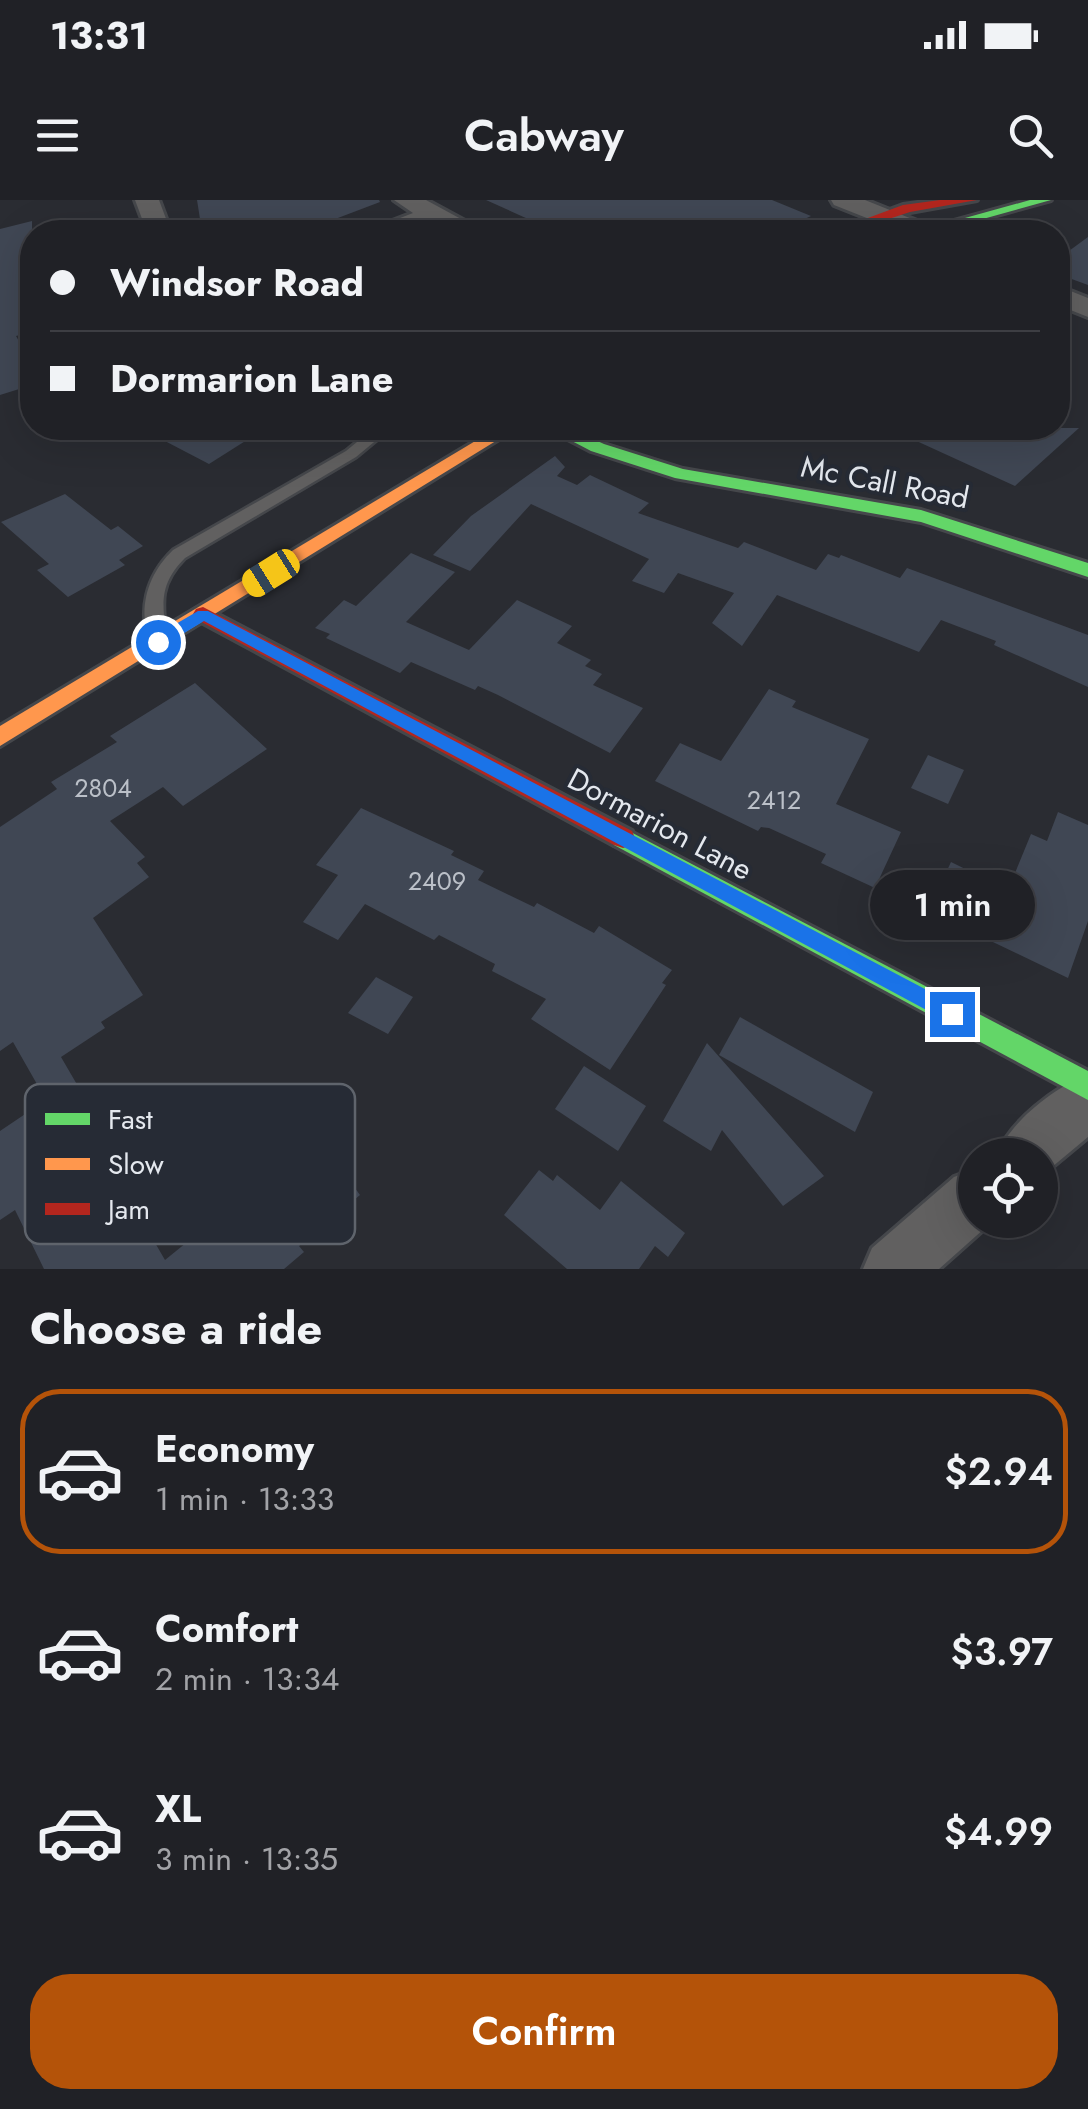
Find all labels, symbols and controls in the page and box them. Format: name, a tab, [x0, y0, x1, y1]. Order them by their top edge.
text: 13:31	[50, 8, 148, 63]
text: Cabway	[464, 103, 624, 168]
icon: menu	[30, 108, 85, 163]
icon: search	[1003, 108, 1058, 163]
text: Windsor Road	[110, 255, 364, 310]
text: Dormarion Lane	[110, 351, 393, 406]
street label: Mc Call Road	[797, 445, 973, 519]
car	[238, 544, 304, 602]
route start	[136, 620, 181, 665]
street label: Dormarion Lane	[560, 757, 760, 891]
house number: 2804	[74, 770, 132, 806]
house number: 2412	[747, 782, 801, 818]
house number: 2409	[408, 863, 466, 899]
callout: 1 min	[870, 869, 1034, 939]
text: 1 min	[914, 882, 991, 928]
route end	[930, 992, 975, 1037]
legend	[25, 1084, 355, 1244]
text: Fast	[108, 1099, 153, 1140]
map controls	[958, 1138, 1058, 1238]
button: locate	[958, 1138, 1058, 1238]
text: Slow	[108, 1144, 164, 1185]
text: Jam	[104, 1189, 150, 1230]
text: Choose a ride	[30, 1296, 322, 1361]
text: Economy	[155, 1421, 314, 1476]
icon: car	[35, 1427, 125, 1517]
text: $2.94	[945, 1444, 1053, 1499]
text: 1 min · 13:33	[155, 1476, 334, 1522]
text: Comfort	[155, 1601, 298, 1656]
icon: car	[35, 1607, 125, 1697]
text: $3.97	[951, 1624, 1053, 1679]
text: 2 min · 13:34	[155, 1656, 339, 1702]
text: XL	[155, 1781, 201, 1836]
icon: car	[35, 1787, 125, 1877]
text: $4.99	[944, 1804, 1053, 1859]
text: 3 min · 13:35	[155, 1836, 338, 1882]
button: Confirm	[30, 1974, 1058, 2089]

